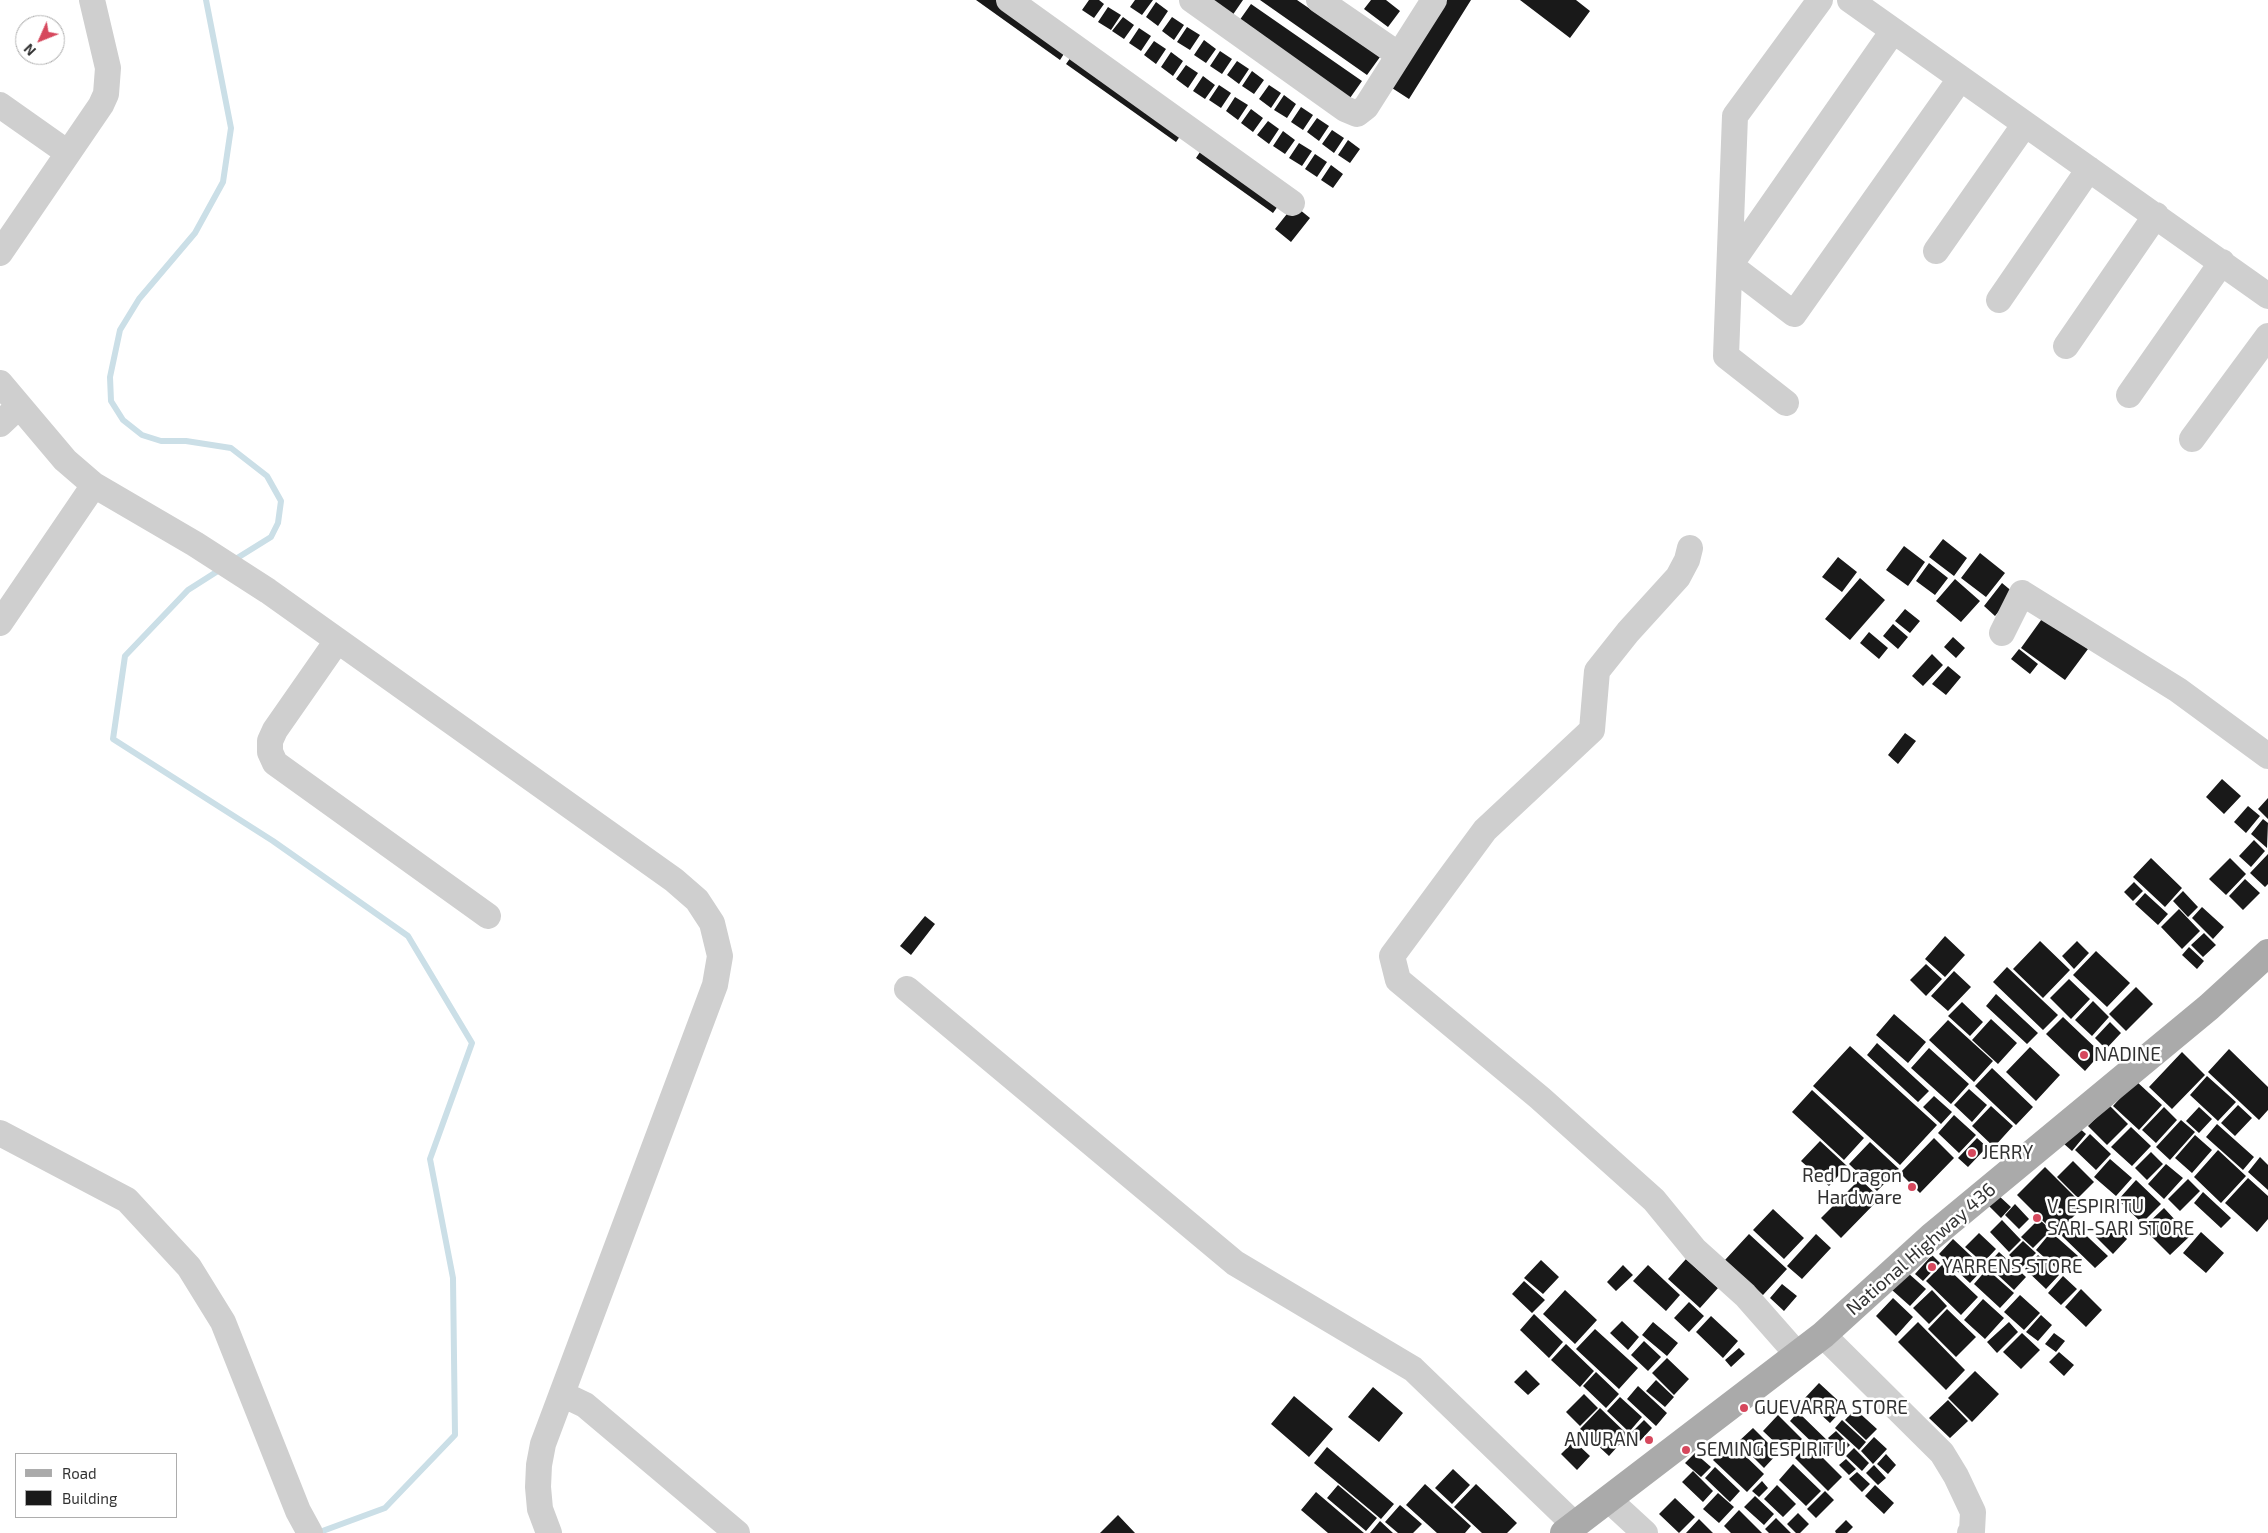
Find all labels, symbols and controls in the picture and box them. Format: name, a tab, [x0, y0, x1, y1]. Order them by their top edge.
north arrow	[15, 15, 65, 65]
text: N	[20, 41, 39, 60]
place label: NADINE	[2094, 1044, 2161, 1066]
marker: NADINE	[2078, 1049, 2090, 1061]
place label: JERRY	[1982, 1142, 2033, 1164]
marker: JERRY	[1966, 1147, 1978, 1159]
place label: Red Dragon Hardware	[1802, 1165, 1902, 1209]
street label: National Highway 436	[1842, 1178, 2000, 1320]
marker: Red Dragon Hardware	[1906, 1181, 1918, 1193]
place label: V. ESPIRITU SARI-SARI STORE	[2047, 1196, 2194, 1240]
marker: V. ESPIRITU SARI-SARI STORE	[2031, 1212, 2043, 1224]
place label: YARRENS STORE	[1942, 1256, 2083, 1278]
marker: YARRENS STORE	[1926, 1261, 1938, 1273]
place label: GUEVARRA STORE	[1754, 1397, 1908, 1419]
marker: GUEVARRA STORE	[1738, 1402, 1750, 1414]
place label: ANURAN	[1564, 1429, 1639, 1451]
marker: ANURAN	[1643, 1434, 1655, 1446]
place label: SEMING ESPIRITU	[1696, 1439, 1846, 1461]
marker: SEMING ESPIRITU	[1680, 1444, 1692, 1456]
legend	[15, 1453, 178, 1518]
text: Road	[62, 1464, 97, 1482]
text: Building	[62, 1489, 117, 1507]

